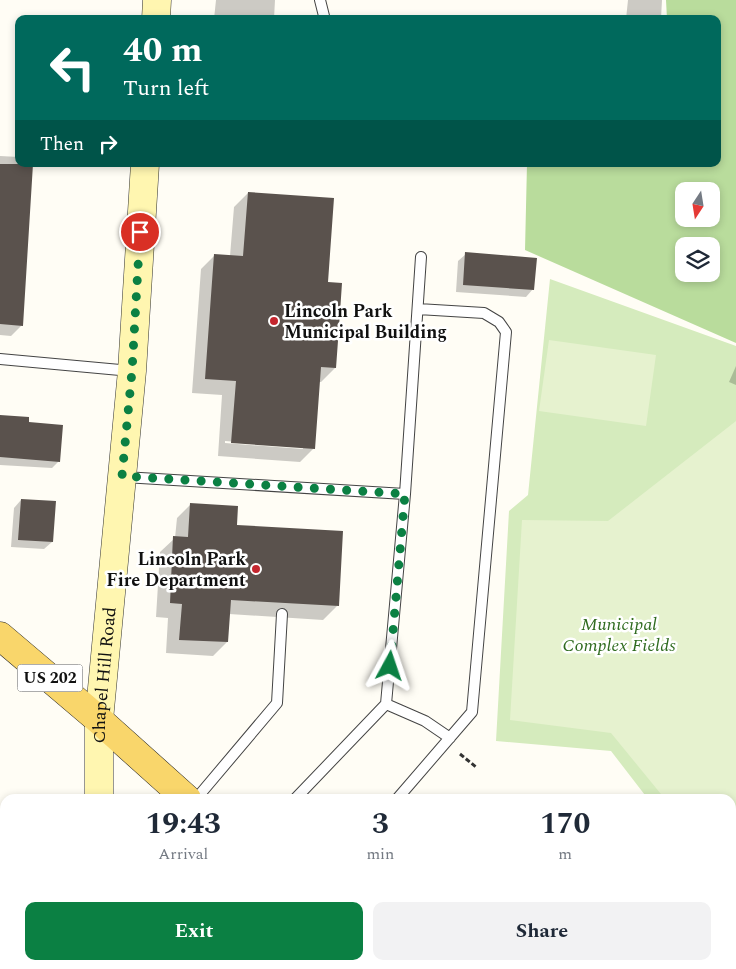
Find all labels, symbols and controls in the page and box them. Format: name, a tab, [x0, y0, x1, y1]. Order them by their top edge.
text: 40 m	[123, 24, 203, 77]
icon: left	[40, 35, 105, 100]
text: Turn left	[123, 72, 209, 105]
text: Then	[40, 130, 84, 159]
icon: right	[94, 130, 122, 158]
north arrow	[675, 182, 720, 228]
map controls	[675, 182, 720, 282]
pin	[119, 211, 161, 253]
icon: arrive	[126, 218, 154, 246]
button: layers	[675, 237, 720, 282]
place label: Lincoln Park Municipal Building	[284, 298, 447, 346]
marker: Lincoln Park Municipal Building	[268, 315, 280, 327]
place label: Lincoln Park Fire Department	[106, 546, 246, 594]
marker: Lincoln Park Fire Department	[250, 563, 262, 575]
street label: Chapel Hill Road	[86, 606, 123, 744]
park label: Municipal Complex Fields	[562, 611, 676, 659]
position arrow	[363, 639, 415, 691]
road number: US 202	[18, 664, 82, 691]
text: 19:43	[146, 801, 221, 847]
text: 3	[372, 801, 389, 847]
text: 170	[540, 801, 590, 847]
text: Arrival	[158, 842, 208, 866]
text: min	[366, 842, 394, 866]
text: m	[558, 842, 572, 866]
button: Exit	[25, 902, 363, 960]
button: Share	[373, 902, 711, 960]

